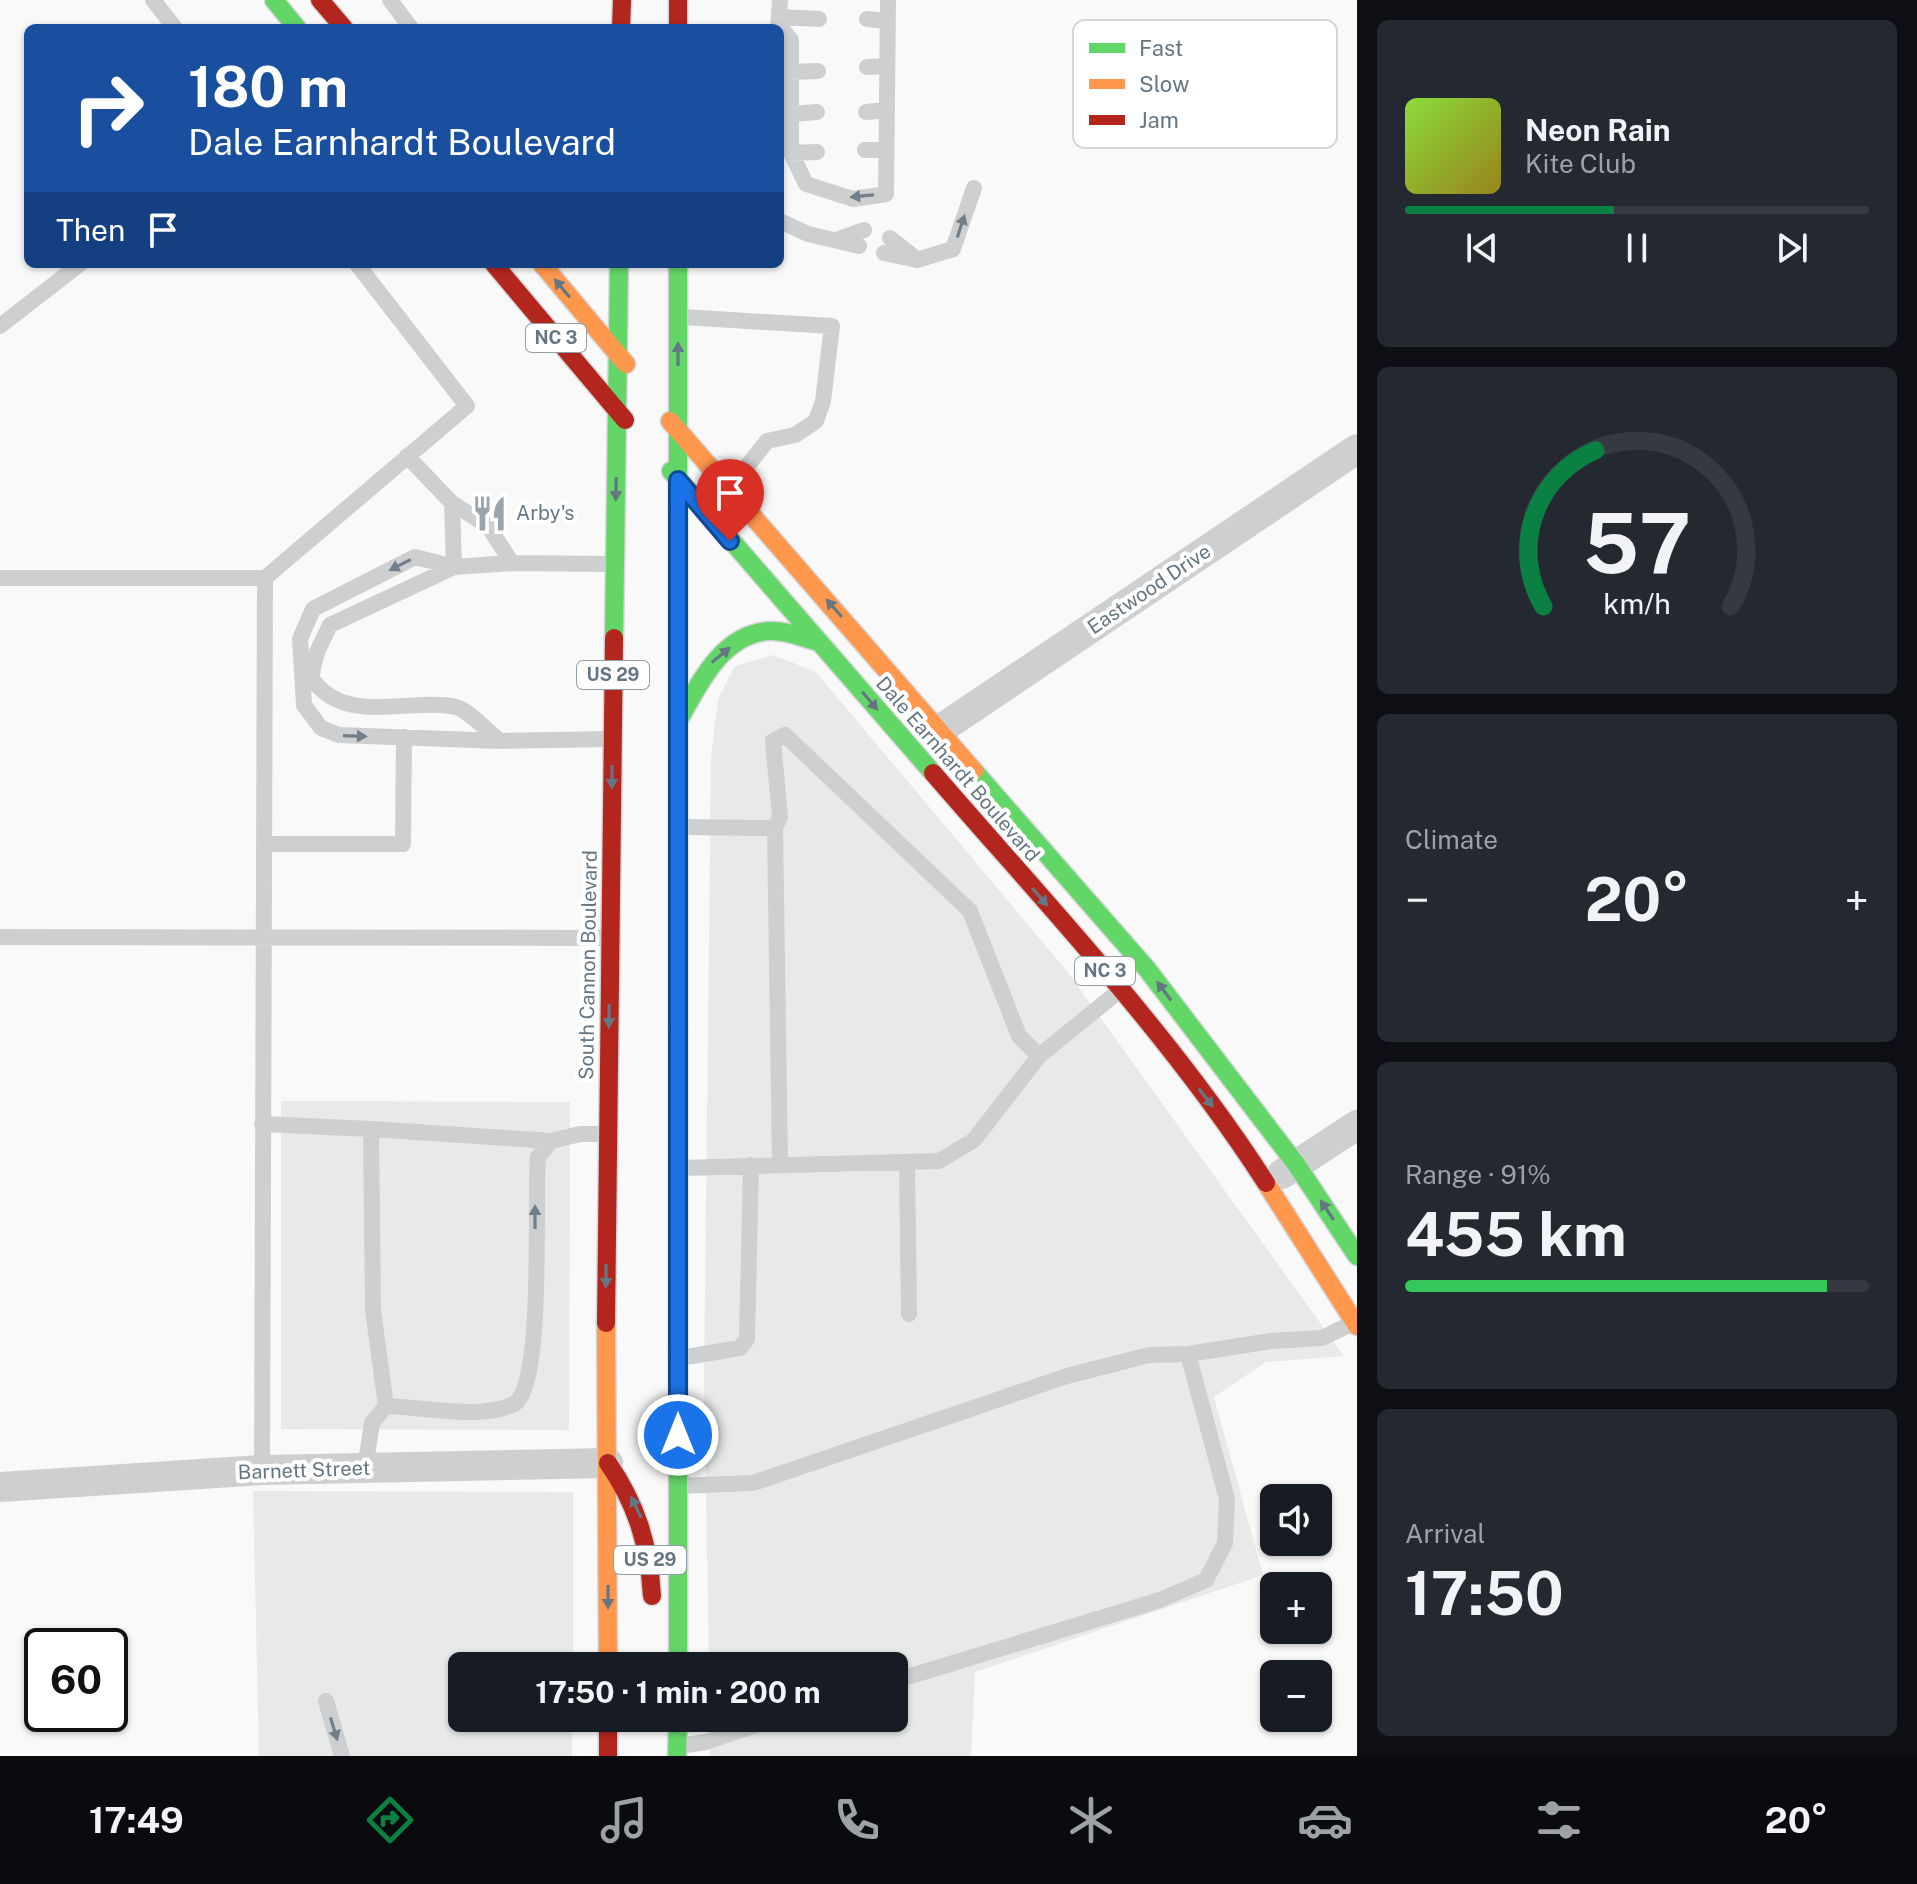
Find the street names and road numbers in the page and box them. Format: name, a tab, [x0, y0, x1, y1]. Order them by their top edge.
road number: NC 3	[526, 324, 586, 352]
street label: Eastwood Drive	[1083, 539, 1215, 639]
road number: US 29	[577, 661, 649, 689]
street label: Dale Earnhardt Boulevard	[871, 671, 1045, 867]
street label: South Cannon Boulevard	[574, 850, 602, 1080]
road number: NC 3	[1075, 957, 1135, 985]
street label: Barnett Street	[237, 1456, 371, 1484]
road number: US 29	[614, 1546, 686, 1574]

